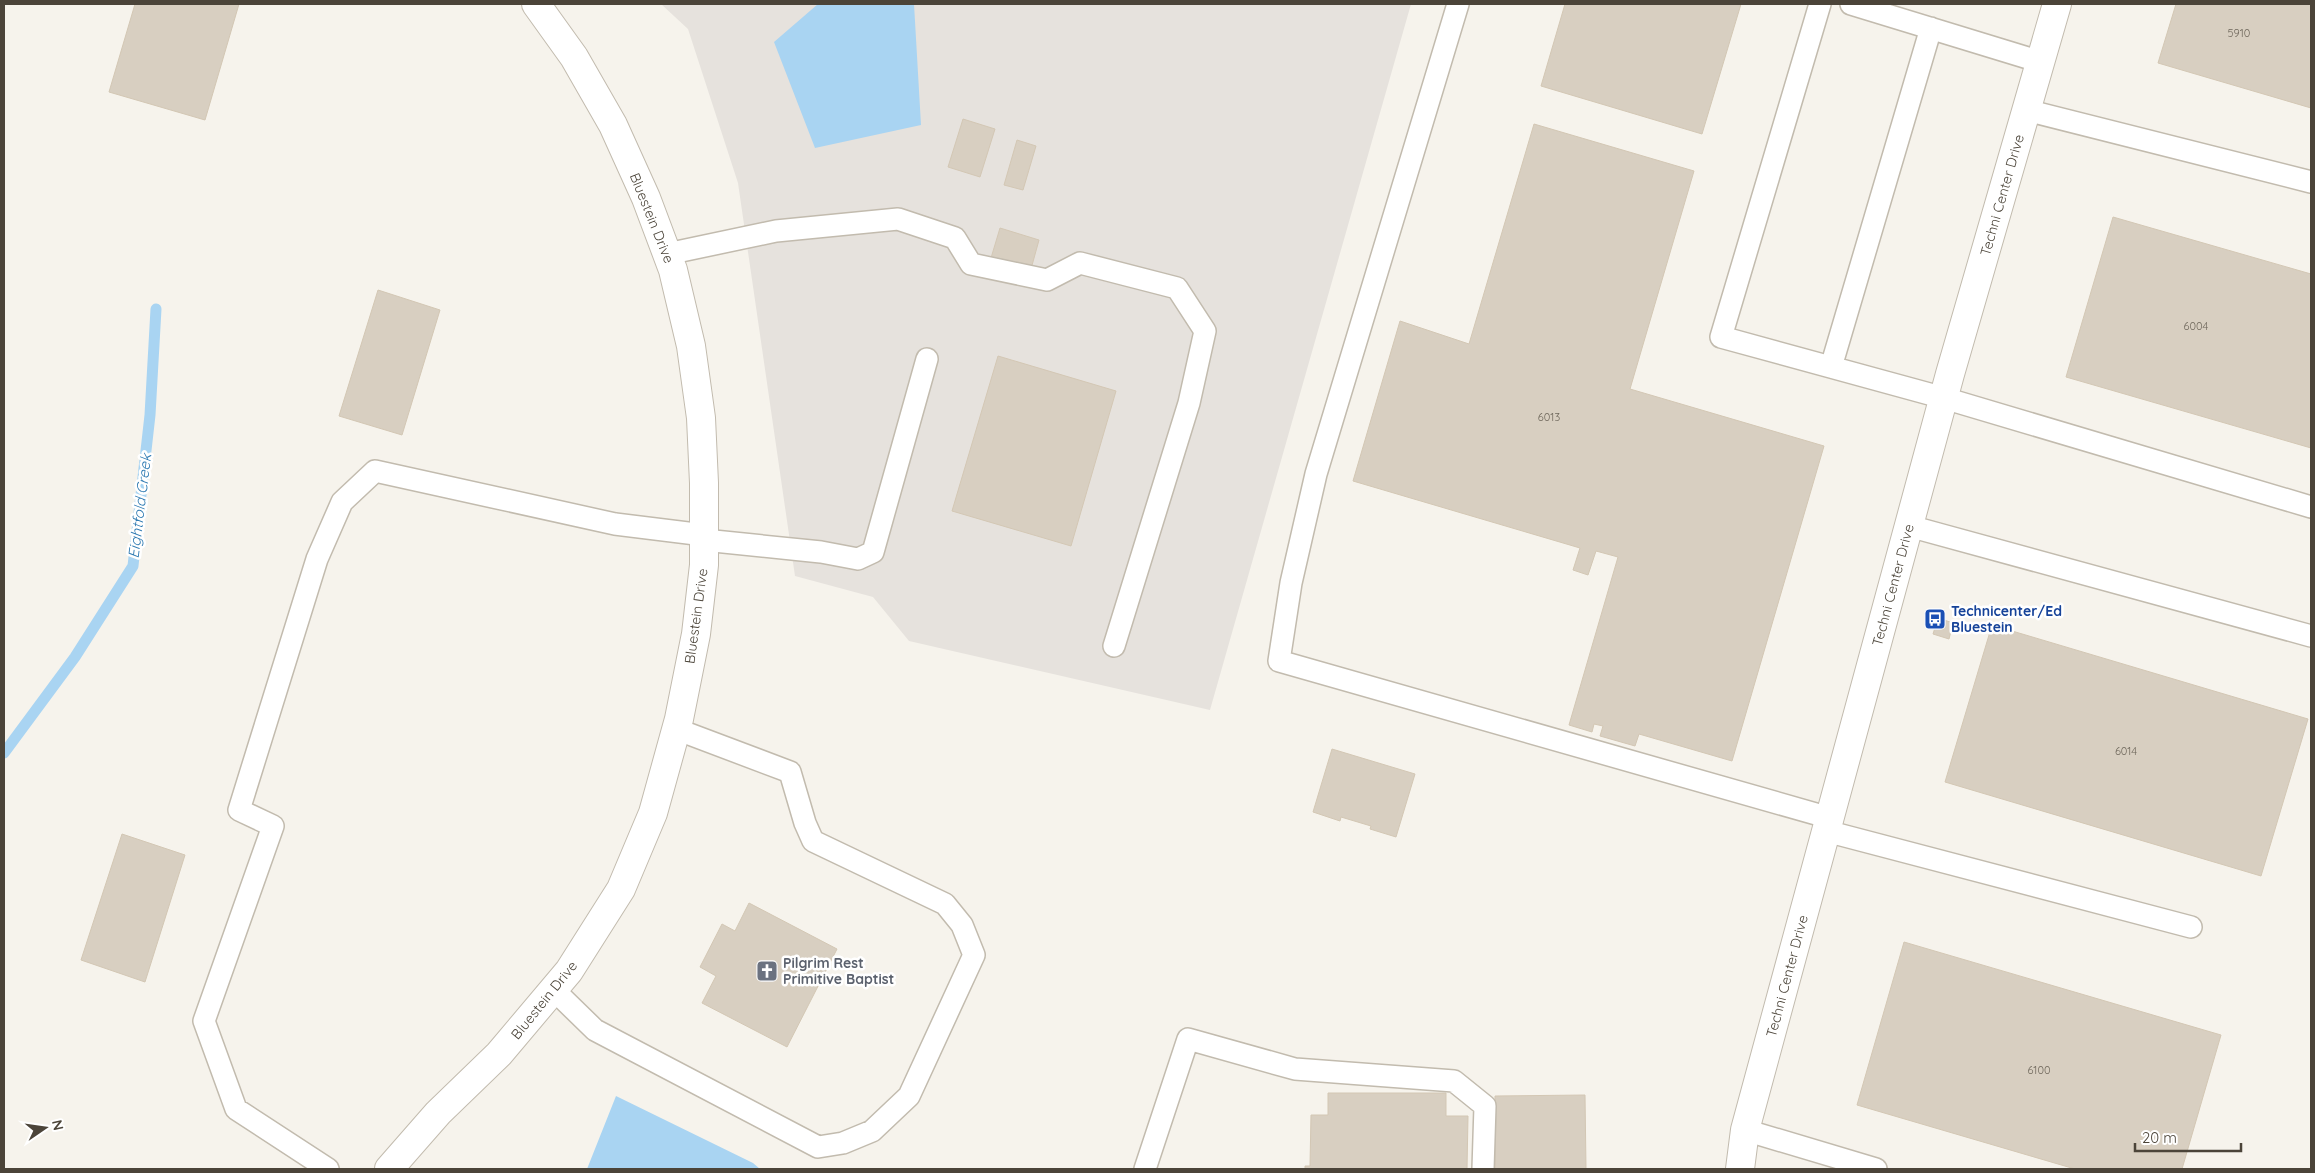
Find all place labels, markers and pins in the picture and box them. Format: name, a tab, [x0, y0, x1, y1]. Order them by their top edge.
place label: Technicenter/Ed Bluestein	[1951, 602, 2062, 636]
bus stop icon: Technicenter/Ed Bluestein	[1923, 607, 1947, 631]
place label: Pilgrim Rest Primitive Baptist	[783, 954, 895, 988]
church icon: Pilgrim Rest Primitive Baptist	[755, 959, 779, 983]

